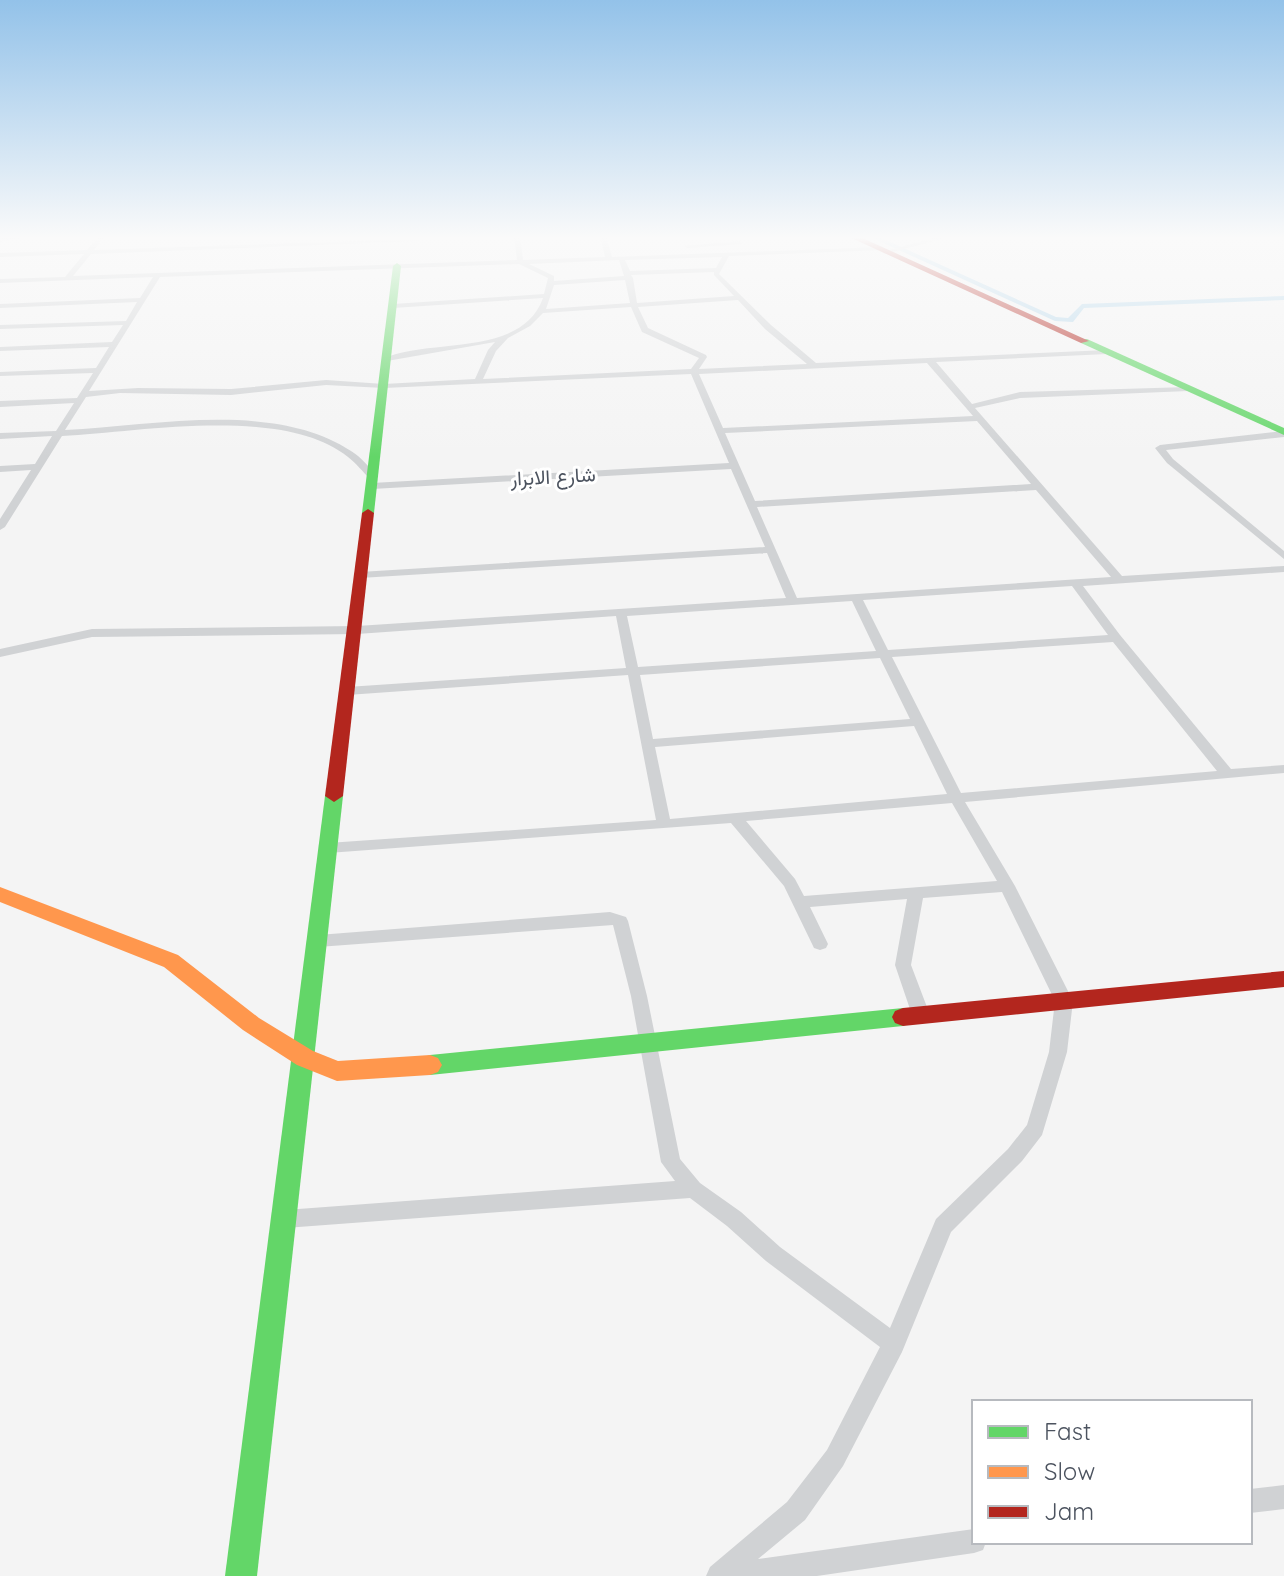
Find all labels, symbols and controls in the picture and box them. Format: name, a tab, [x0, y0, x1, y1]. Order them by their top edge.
street label: شارع الابرار	[509, 461, 596, 493]
legend	[972, 1400, 1252, 1544]
text: Fast	[1044, 1416, 1091, 1446]
text: Slow	[1044, 1456, 1095, 1486]
text: Jam	[1044, 1496, 1094, 1526]

